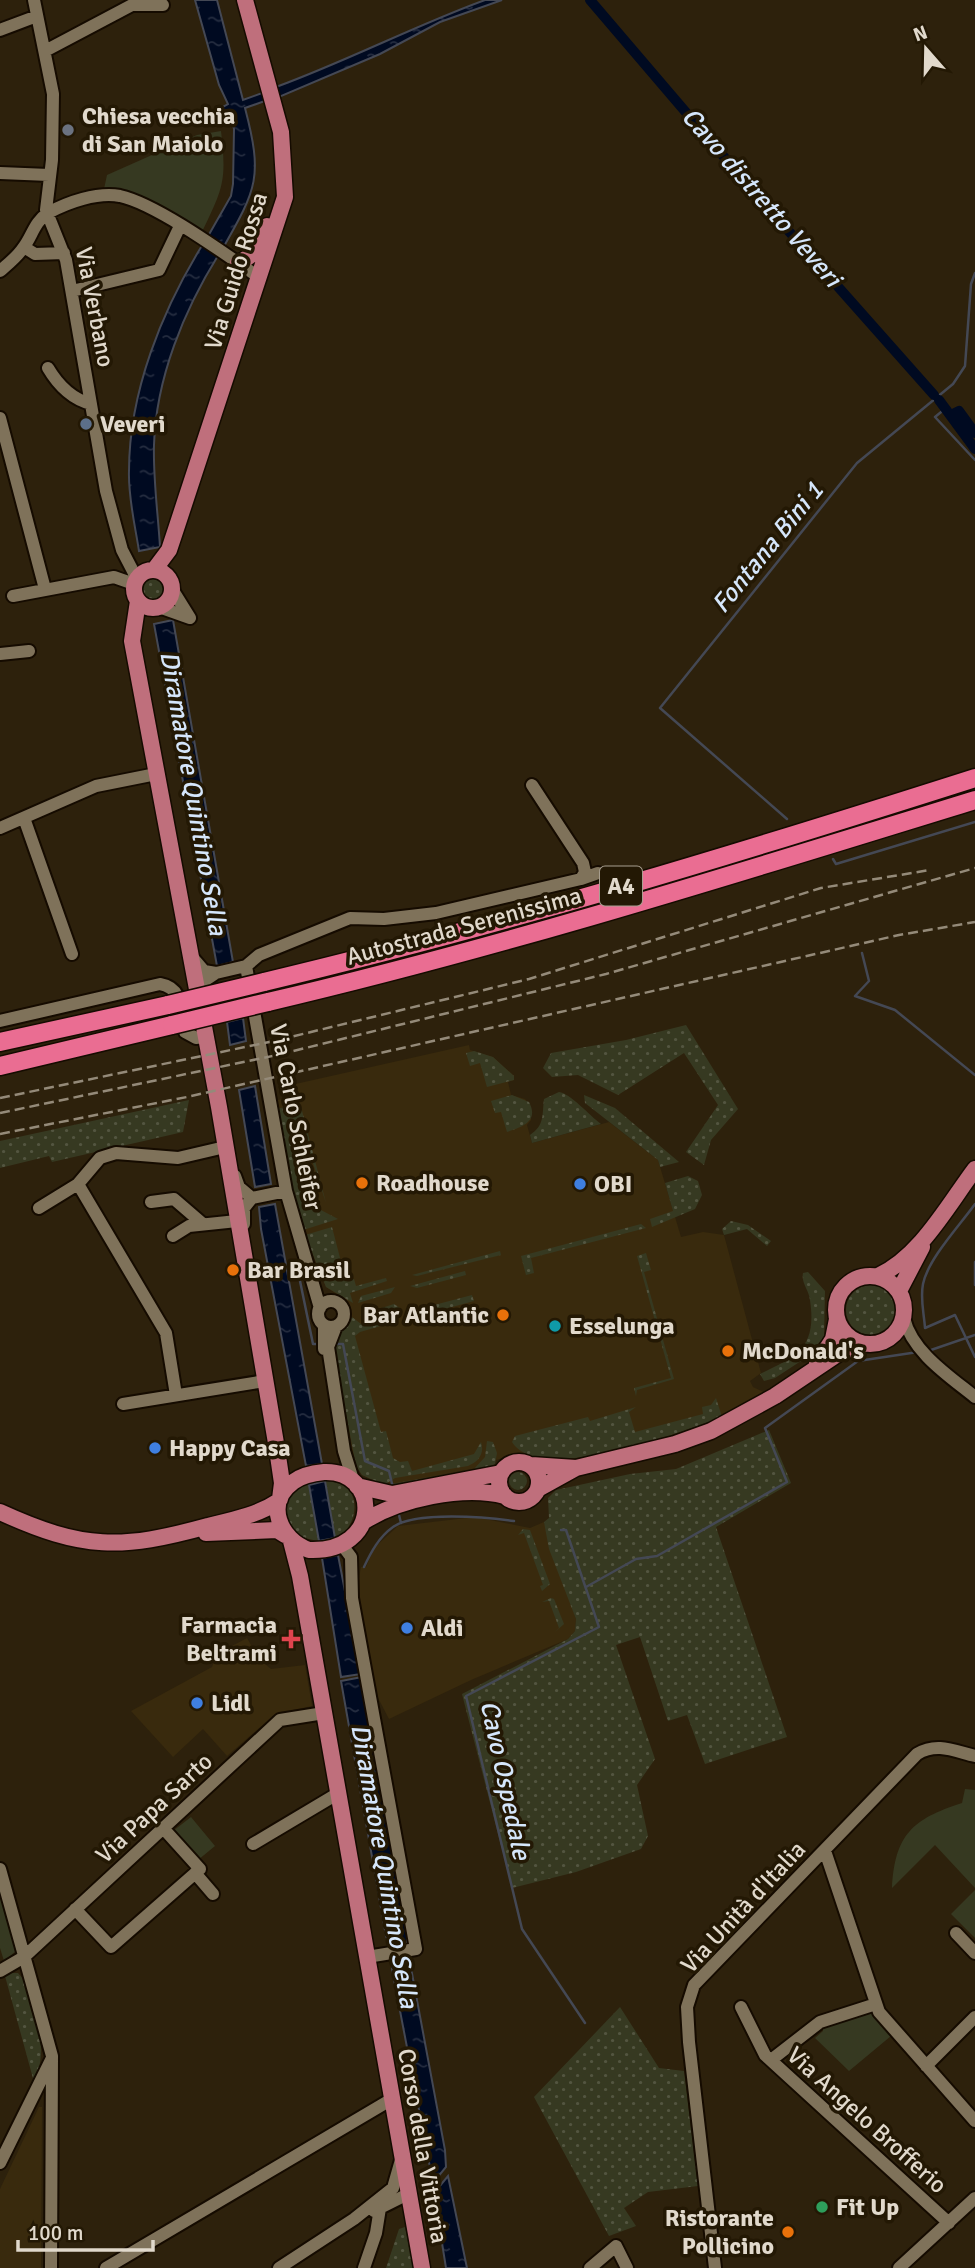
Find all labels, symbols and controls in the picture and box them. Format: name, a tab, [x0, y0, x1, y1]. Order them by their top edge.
north arrow	[891, 14, 961, 84]
text: N	[910, 20, 931, 48]
place label: Chiesa vecchia di San Maiolo	[82, 101, 235, 159]
water label: Cavo distretto Veveri	[675, 101, 850, 296]
marker: Chiesa vecchia di San Maiolo	[60, 122, 76, 138]
street label: Via Guido Rossa	[198, 189, 274, 353]
street label: Via Verbano	[69, 244, 121, 370]
place label: Veveri	[100, 409, 165, 439]
marker: Veveri	[78, 416, 94, 432]
water label: Fontana Bini 1	[705, 476, 830, 620]
water label: Diramatore Quintino Sella	[152, 649, 234, 939]
road number: A4	[600, 866, 642, 906]
street label: Autostrada Serenissima	[343, 880, 585, 972]
street label: Via Carlo Schleifer	[263, 1021, 329, 1213]
place label: Roadhouse	[376, 1168, 489, 1198]
place label: OBI	[594, 1169, 632, 1199]
marker: Roadhouse	[354, 1175, 370, 1191]
marker: OBI	[572, 1176, 588, 1192]
place label: Bar Brasil	[247, 1255, 351, 1285]
marker: Bar Brasil	[225, 1262, 241, 1278]
place label: Bar Atlantic	[363, 1300, 489, 1330]
marker: Bar Atlantic	[495, 1307, 511, 1323]
place label: Esselunga	[569, 1311, 675, 1341]
marker: Esselunga	[547, 1318, 563, 1334]
place label: McDonald's	[742, 1336, 864, 1366]
marker: McDonald's	[720, 1343, 736, 1359]
place label: Happy Casa	[169, 1433, 291, 1463]
marker: Happy Casa	[147, 1440, 163, 1456]
place label: Farmacia Beltrami	[181, 1610, 277, 1668]
place label: Aldi	[421, 1613, 464, 1643]
marker: Aldi	[399, 1620, 415, 1636]
marker: Farmacia Beltrami	[283, 1631, 299, 1647]
place label: Lidl	[211, 1688, 251, 1718]
marker: Lidl	[189, 1695, 205, 1711]
water label: Cavo Ospedale	[473, 1698, 538, 1865]
water label: Diramatore Quintino Sella	[343, 1722, 425, 2012]
street label: Via Papa Sarto	[89, 1746, 219, 1870]
street label: Via Unità d'Italia	[674, 1835, 812, 1979]
street label: Via Angelo Brofferio	[781, 2040, 953, 2200]
street label: Corso della Vittoria	[391, 2046, 455, 2246]
place label: Fit Up	[836, 2192, 899, 2222]
marker: Fit Up	[814, 2199, 830, 2215]
place label: Ristorante Pollicino	[665, 2203, 774, 2261]
scale bar	[18, 2208, 152, 2252]
text: 100 m	[28, 2220, 83, 2246]
marker: Ristorante Pollicino	[780, 2224, 796, 2240]

